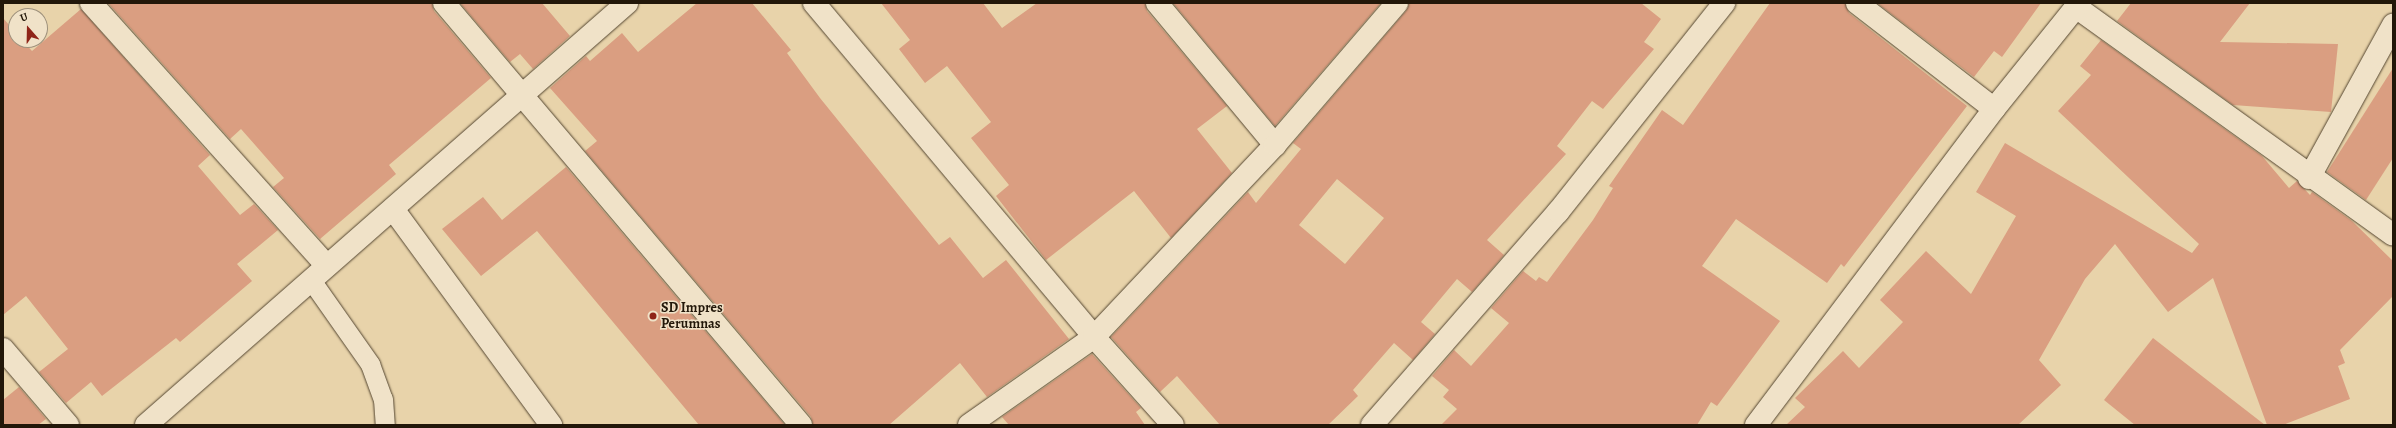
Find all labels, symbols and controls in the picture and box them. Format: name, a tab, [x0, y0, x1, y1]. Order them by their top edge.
north arrow	[8, 8, 48, 48]
text: U	[18, 9, 30, 25]
place label: SD Impres Perumnas	[661, 300, 723, 332]
marker: SD Impres Perumnas	[648, 311, 658, 321]

